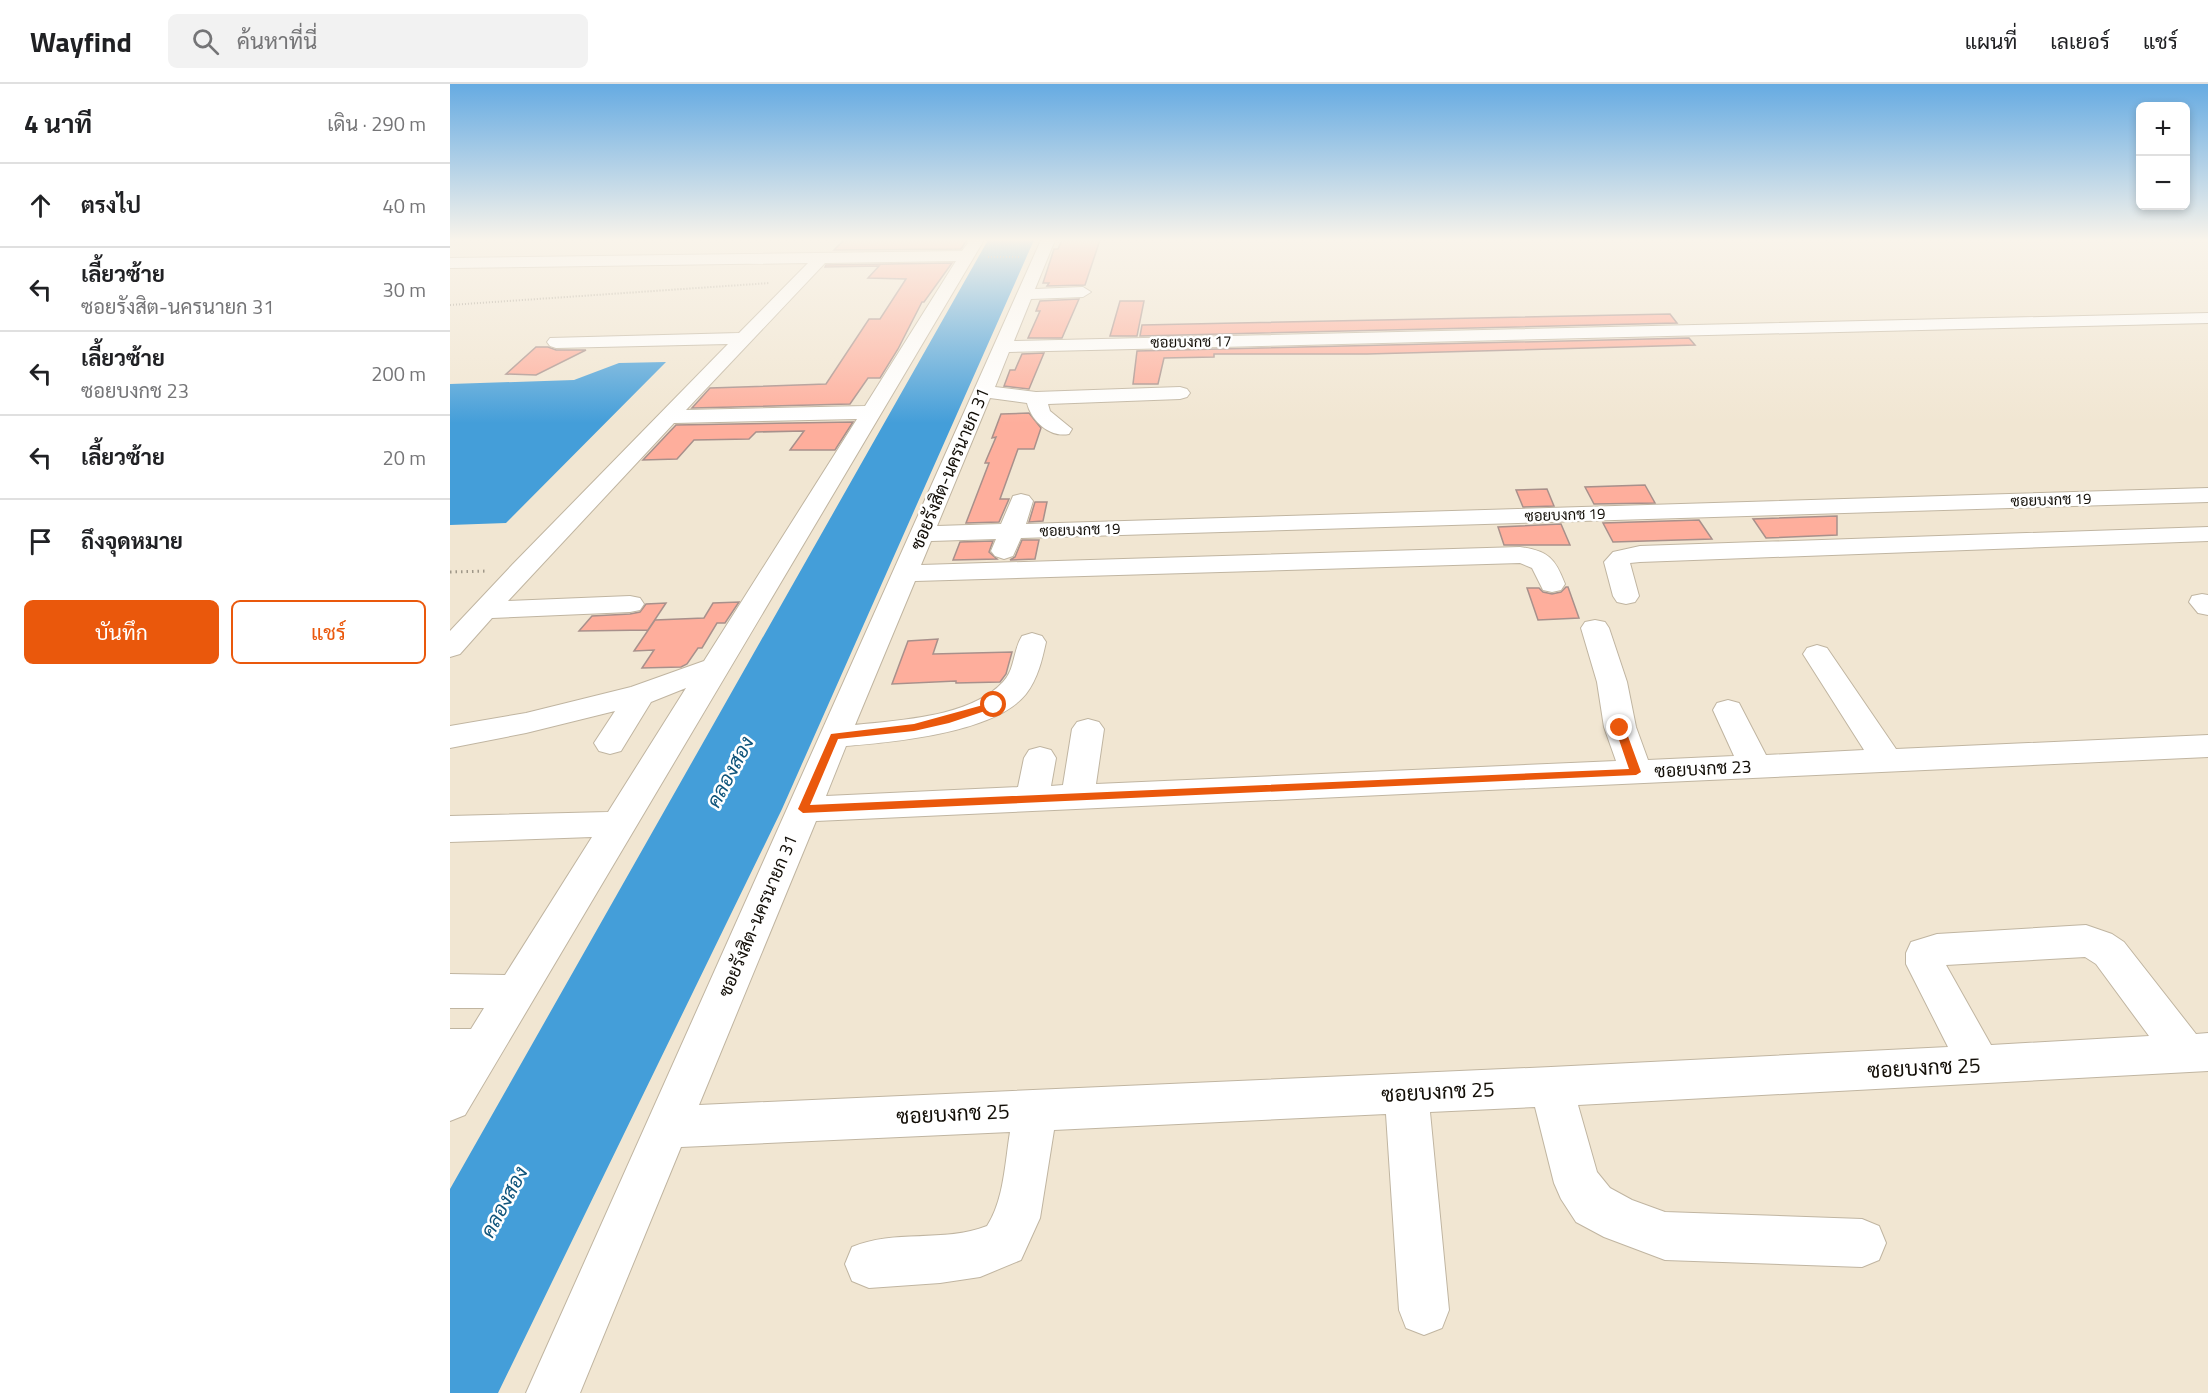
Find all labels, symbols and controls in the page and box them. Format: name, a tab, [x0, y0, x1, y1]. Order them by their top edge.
search box	[168, 14, 588, 68]
text: Wayfind	[30, 20, 132, 63]
text: ค้นหาที่นี่	[237, 24, 317, 58]
icon: search	[189, 25, 222, 58]
text: แผนที่	[1965, 25, 2017, 57]
text: เลเยอร์	[2050, 25, 2110, 57]
text: แชร์	[2143, 25, 2178, 57]
map controls	[2136, 102, 2190, 210]
button: +	[2136, 102, 2190, 156]
text: 4 นาที	[24, 104, 92, 143]
text: เดิน · 290 m	[327, 108, 426, 139]
button: −	[2136, 156, 2190, 210]
text: ตรงไป	[81, 188, 141, 222]
icon: ahead	[24, 189, 57, 222]
text: 40 m	[382, 190, 426, 221]
text: เลี้ยวซ้าย	[81, 257, 165, 291]
icon: left	[24, 273, 57, 306]
text: 30 m	[382, 274, 426, 305]
text: ซอยรังสิต-นครนายก 31	[81, 291, 274, 322]
street label: ซอยบงกช 17	[1150, 329, 1232, 354]
text: เลี้ยวซ้าย	[81, 341, 165, 375]
icon: left	[24, 357, 57, 390]
text: 200 m	[371, 358, 426, 389]
text: ซอยบงกช 23	[81, 375, 189, 406]
street label: ซอยรังสิต-นครนายก 31	[903, 383, 996, 554]
text: เลี้ยวซ้าย	[81, 440, 165, 474]
icon: left	[24, 441, 57, 474]
text: 20 m	[382, 442, 426, 473]
street label: ซอยบงกช 19	[2010, 487, 2092, 512]
street label: ซอยบงกช 19	[1524, 502, 1606, 527]
street label: ซอยบงกช 19	[1039, 517, 1121, 542]
text: ถึงจุดหมาย	[81, 524, 183, 558]
icon: arrive	[24, 525, 57, 558]
button: บันทึก	[24, 600, 219, 664]
button: แชร์	[231, 600, 426, 664]
route start	[980, 691, 1006, 717]
route end	[1606, 714, 1632, 740]
water label: คลองสอง	[698, 731, 761, 813]
street label: ซอยบงกช 23	[1654, 752, 1752, 785]
street label: ซอยรังสิต-นครนายก 31	[711, 830, 804, 1001]
street label: ซอยบงกช 25	[1867, 1048, 1981, 1086]
street label: ซอยบงกช 25	[1381, 1072, 1495, 1110]
street label: ซอยบงกช 25	[896, 1094, 1010, 1132]
water label: คลองสอง	[472, 1161, 535, 1243]

